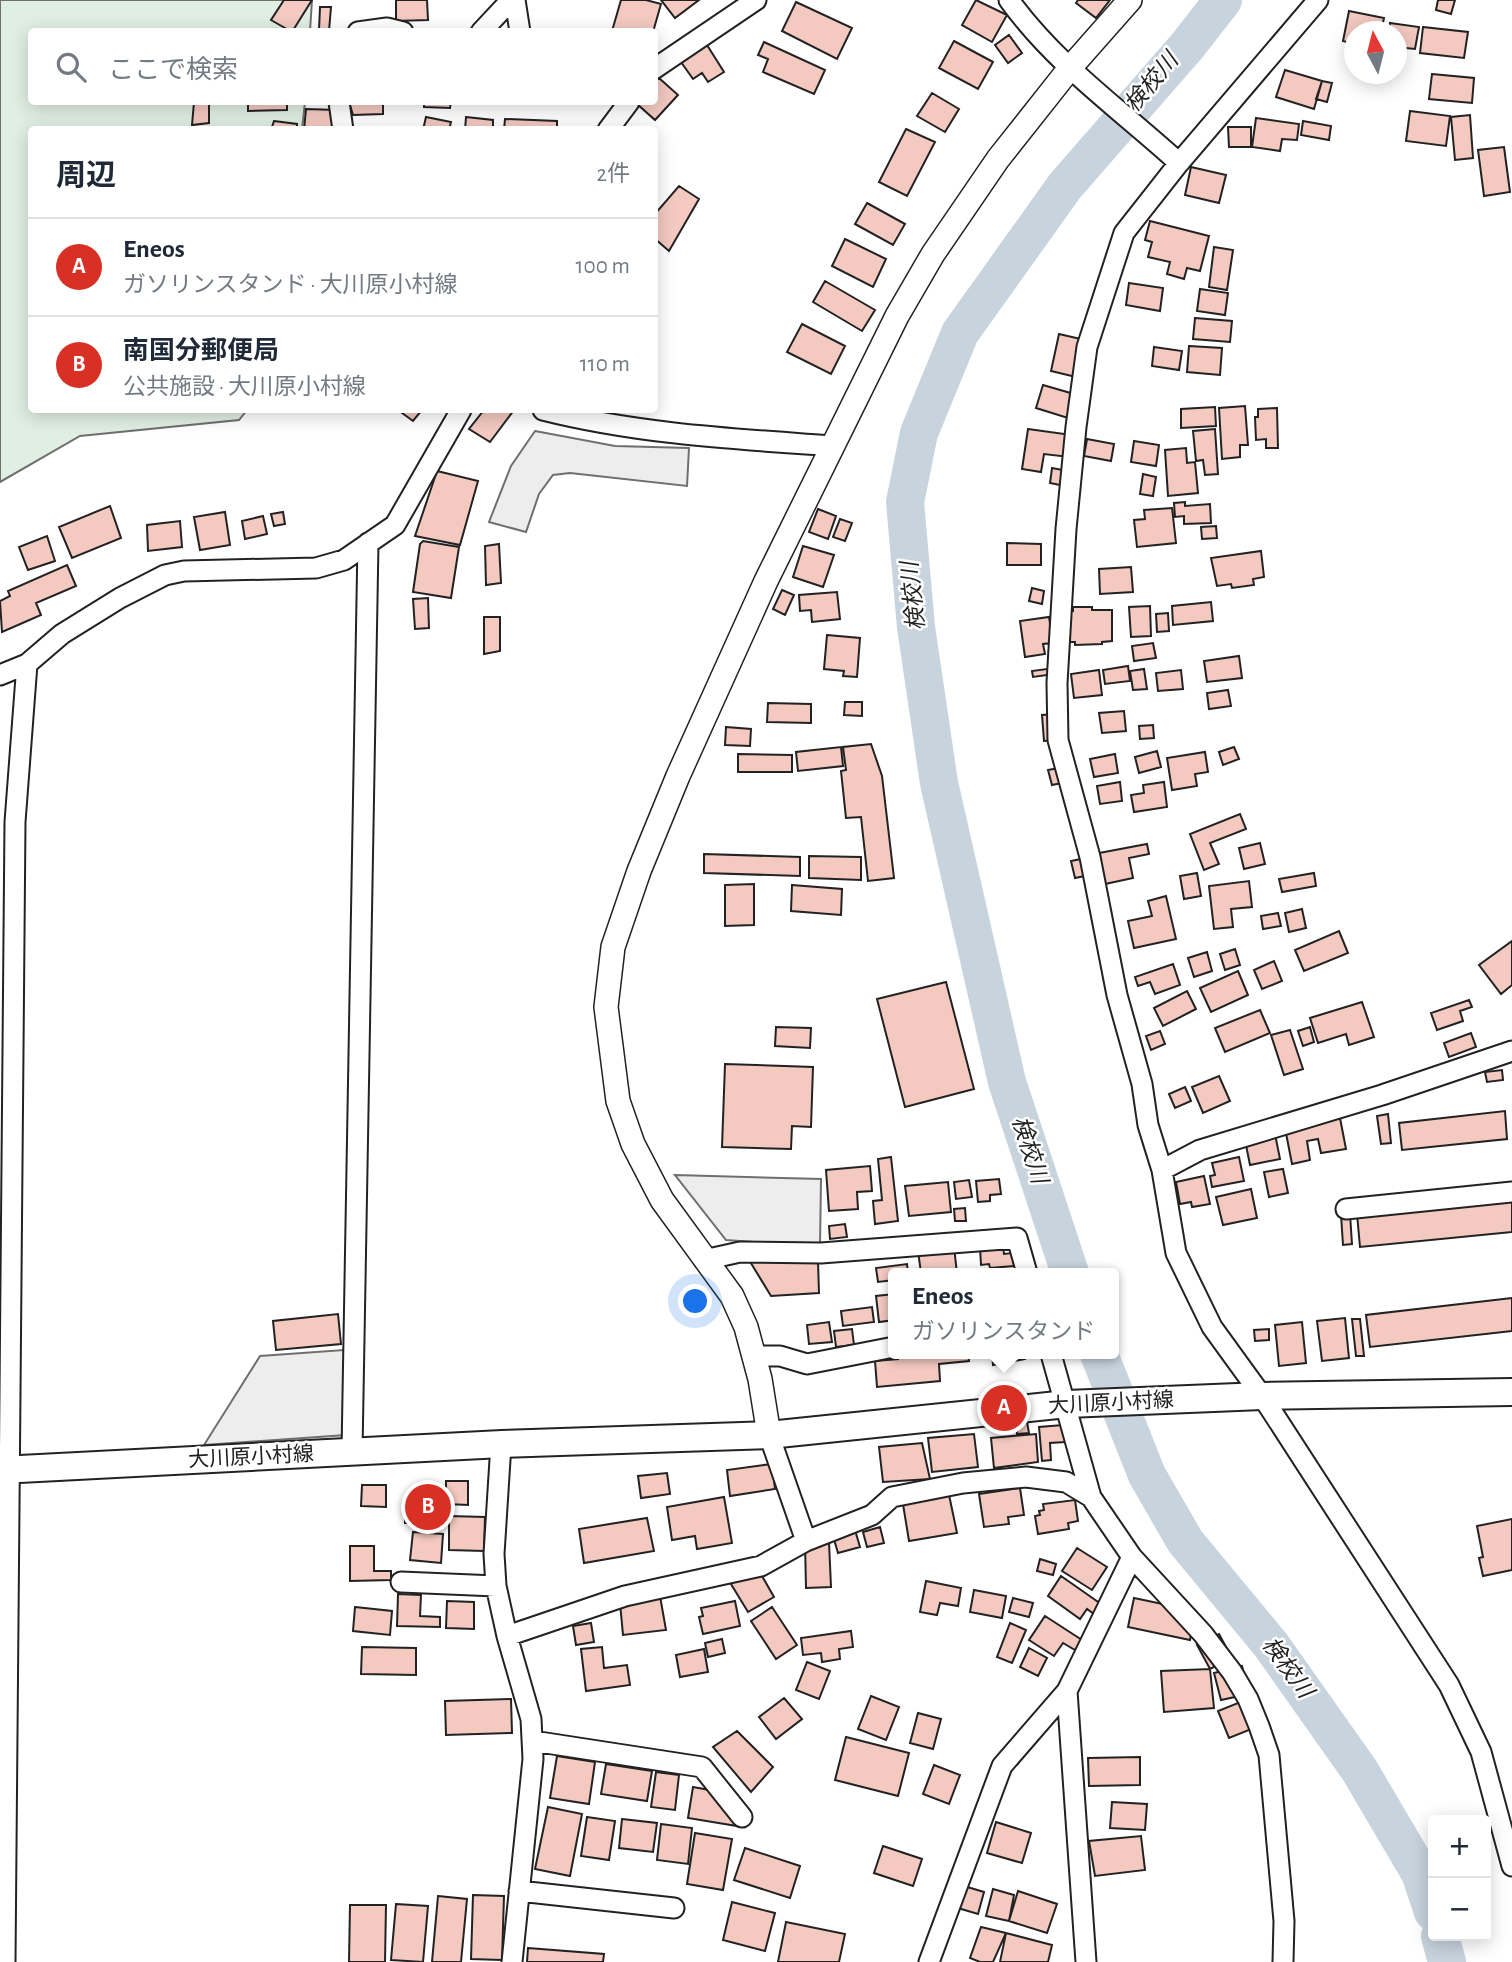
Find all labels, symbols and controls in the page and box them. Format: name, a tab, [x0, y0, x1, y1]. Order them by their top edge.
north arrow	[1344, 21, 1407, 84]
search box	[28, 28, 658, 105]
water label: 検校川	[1119, 46, 1185, 117]
icon: search	[52, 48, 90, 86]
text: ここで検索	[108, 57, 238, 83]
text: 周辺	[56, 161, 116, 191]
text: 2件	[597, 163, 630, 186]
text: Eneos	[123, 236, 185, 262]
text: A	[72, 255, 86, 278]
text: 100 m	[576, 255, 630, 278]
text: ガソリンスタンド · 大川原小村線	[123, 274, 457, 297]
text: 南国分郵便局	[123, 338, 279, 364]
text: B	[72, 353, 86, 376]
text: 110 m	[580, 353, 630, 376]
text: 公共施設 · 大川原小村線	[123, 376, 366, 399]
water label: 検校川	[897, 558, 929, 632]
water label: 検校川	[1007, 1113, 1053, 1189]
popup	[888, 1268, 1119, 1359]
text: Eneos	[912, 1283, 974, 1309]
your location	[678, 1284, 712, 1318]
text: ガソリンスタンド	[912, 1321, 1095, 1344]
pin: A	[981, 1382, 1027, 1434]
street label: 大川原小村線	[1047, 1388, 1174, 1417]
street label: 大川原小村線	[187, 1442, 314, 1471]
pin: B	[405, 1481, 451, 1533]
water label: 検校川	[1257, 1632, 1320, 1705]
map controls	[1428, 1815, 1491, 1941]
button: +	[1428, 1815, 1491, 1878]
button: −	[1428, 1878, 1491, 1941]

